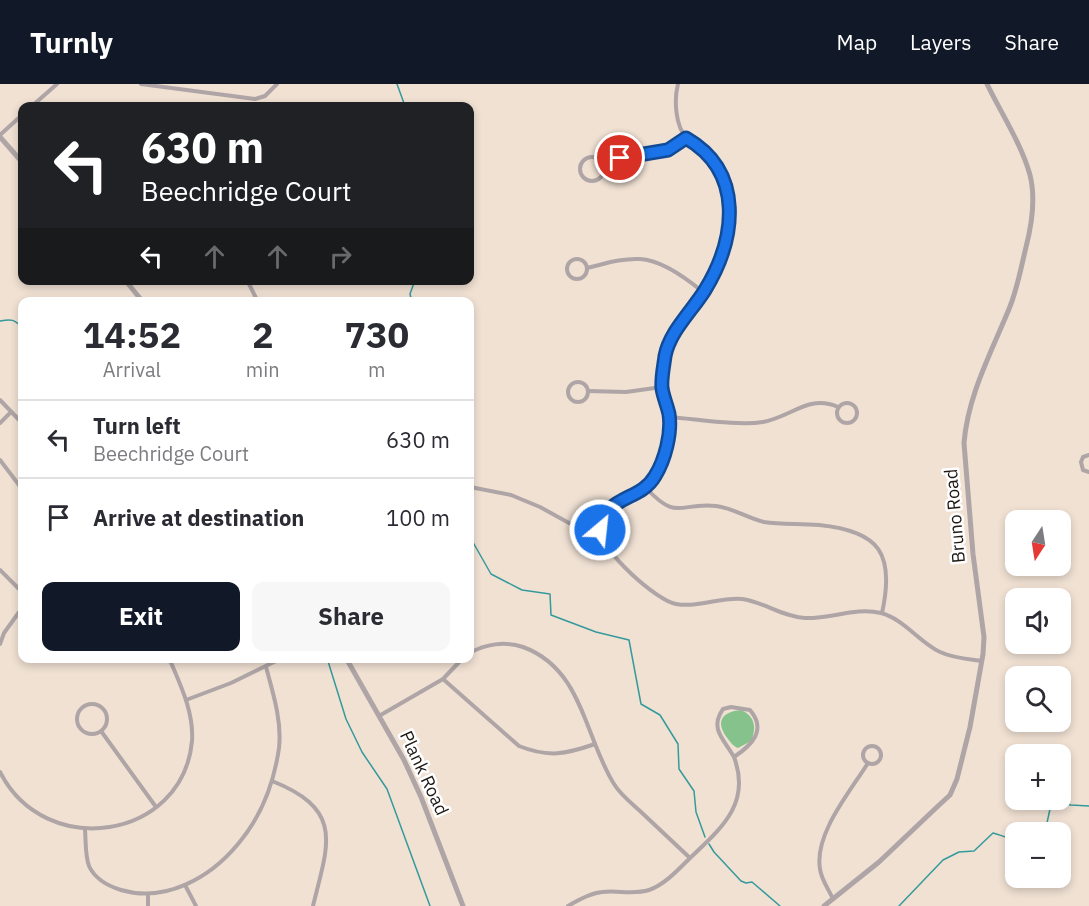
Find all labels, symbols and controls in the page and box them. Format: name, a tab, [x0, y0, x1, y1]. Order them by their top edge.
text: Turnly	[30, 24, 113, 61]
text: Map	[837, 28, 877, 56]
text: Layers	[910, 28, 972, 56]
text: Share	[1005, 28, 1059, 56]
text: 630 m	[141, 120, 264, 175]
icon: left	[42, 126, 120, 204]
pin	[594, 132, 645, 183]
icon: arrive	[603, 141, 636, 174]
text: Beechridge Court	[141, 173, 352, 208]
icon: left	[135, 240, 168, 273]
icon: ahead	[198, 240, 231, 273]
icon: ahead	[261, 240, 294, 273]
icon: right	[324, 240, 357, 273]
text: 14:52	[83, 311, 181, 358]
text: 2	[252, 311, 274, 358]
text: 730	[344, 311, 409, 358]
text: Arrival	[103, 356, 161, 383]
text: min	[246, 356, 280, 383]
text: m	[368, 356, 386, 383]
text: Turn left	[93, 411, 181, 440]
icon: left	[42, 423, 75, 456]
text: 630 m	[386, 425, 450, 454]
text: Beechridge Court	[93, 440, 249, 467]
street label: Bruno Road	[939, 468, 970, 564]
position arrow	[568, 498, 632, 562]
icon: arrive	[42, 501, 75, 534]
text: Arrive at destination	[93, 503, 304, 532]
text: 100 m	[386, 503, 450, 532]
north arrow	[1005, 510, 1071, 576]
map controls	[1005, 510, 1071, 888]
button: Exit	[42, 582, 240, 651]
button: Share	[252, 582, 450, 651]
button: sound	[1005, 588, 1071, 654]
button: search	[1005, 666, 1071, 732]
street label: Plank Road	[395, 727, 454, 819]
button: +	[1005, 744, 1071, 810]
button: −	[1005, 822, 1071, 888]

